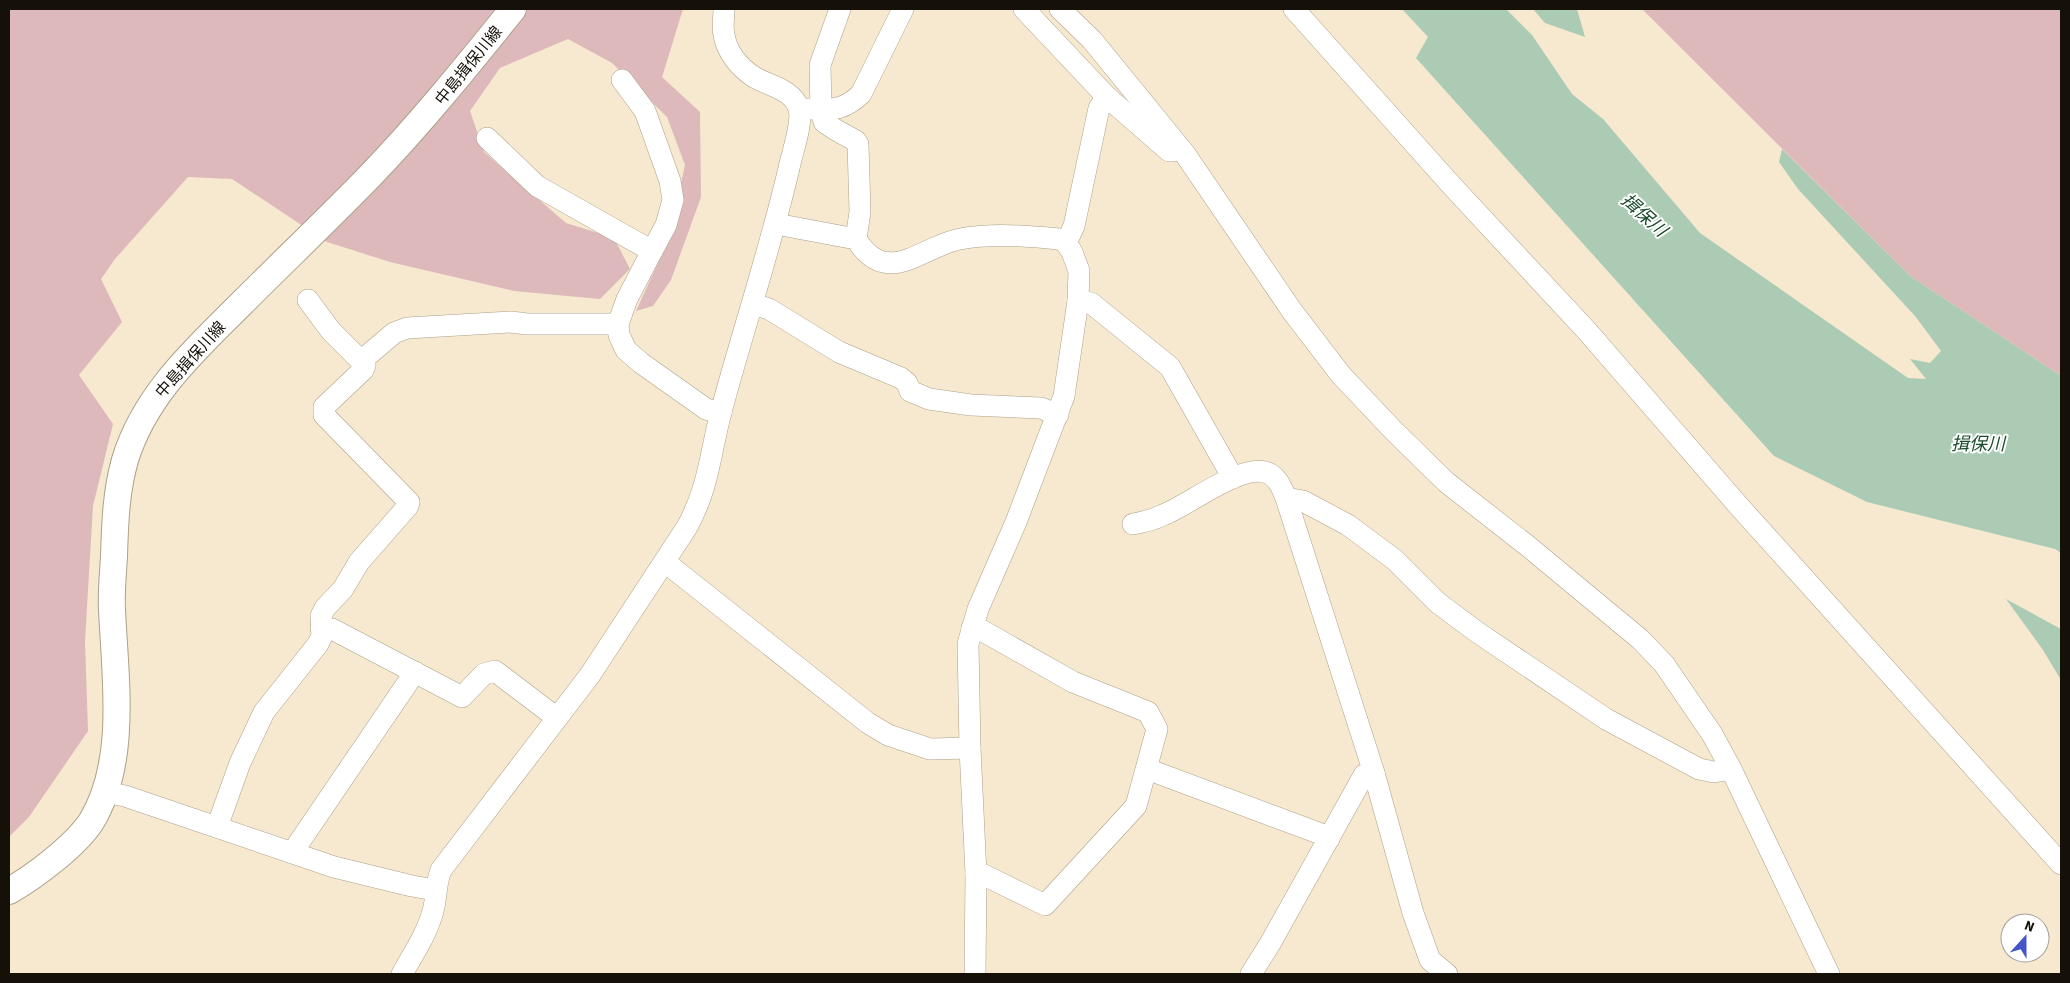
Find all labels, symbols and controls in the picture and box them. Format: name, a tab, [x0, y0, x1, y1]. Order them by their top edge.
street label: 中島揖保川線	[430, 21, 508, 110]
water label: 揖保川	[1615, 188, 1674, 244]
street label: 中島揖保川線	[150, 317, 231, 403]
water label: 揖保川	[1951, 432, 2007, 457]
north arrow	[2000, 913, 2050, 963]
text: N	[2021, 916, 2037, 938]

